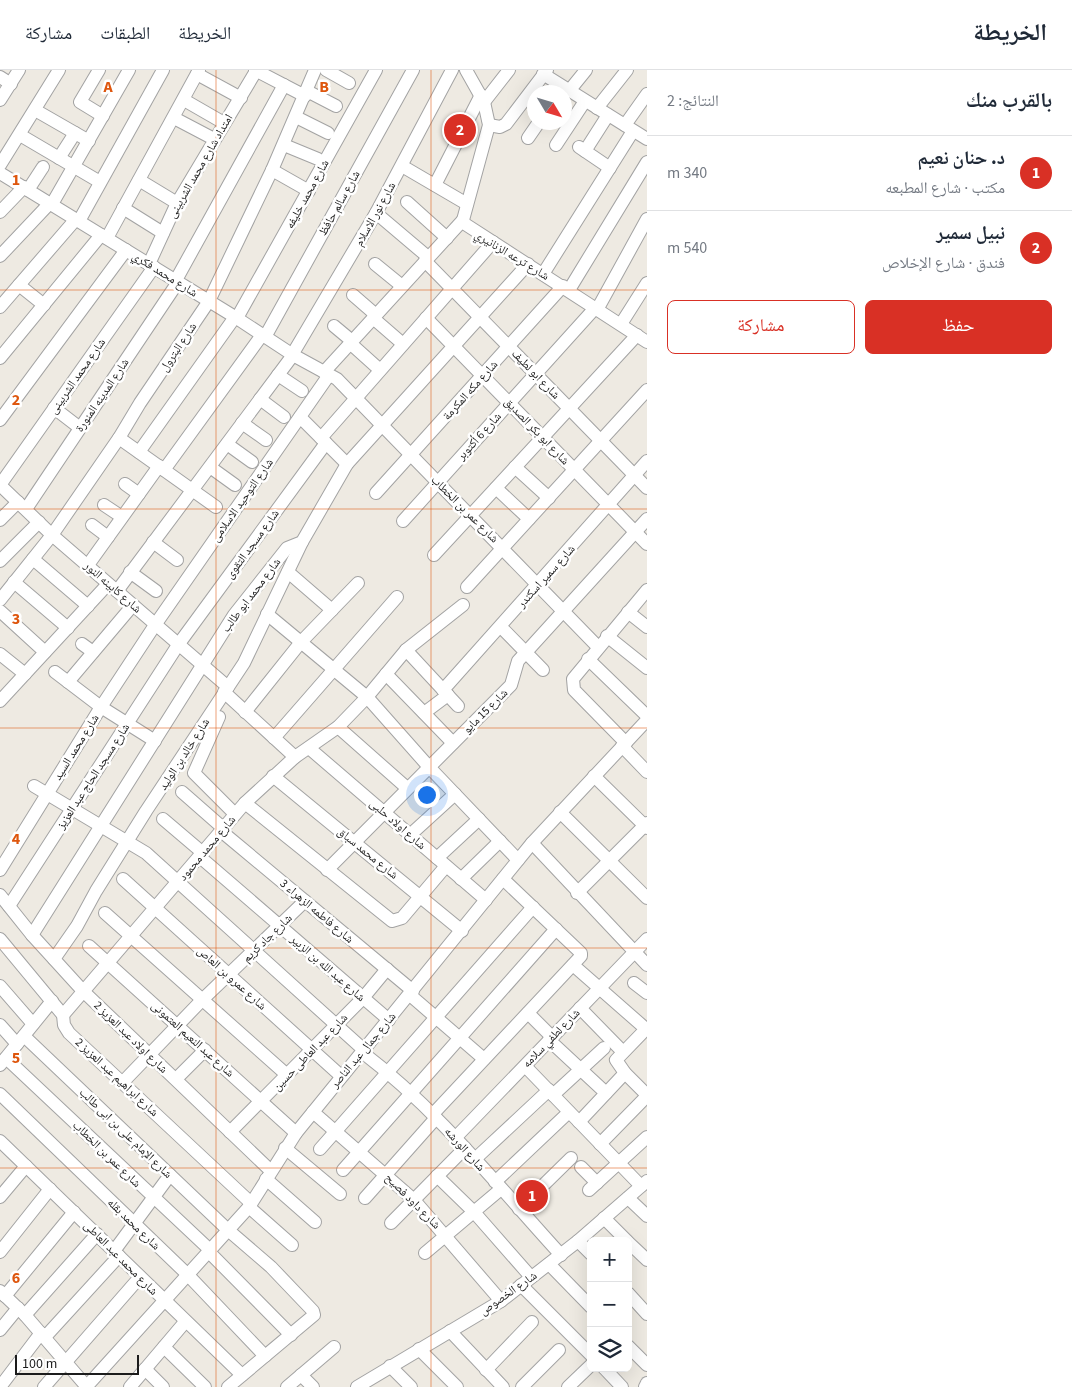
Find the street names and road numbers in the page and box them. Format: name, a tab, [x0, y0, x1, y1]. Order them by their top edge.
street label: امتداد شارع محمد الشربينى	[164, 111, 237, 222]
street label: شارع محمد خليفه	[281, 157, 334, 232]
street label: شارع سالم حافظ	[314, 167, 364, 239]
street label: شارع نور الاسلام	[351, 179, 400, 250]
street label: شارع ترعه الزنانيري	[471, 226, 552, 285]
street label: شارع محمد فكري	[128, 247, 201, 302]
street label: شارع البترول	[156, 319, 201, 375]
street label: شارع محمد الشربينى	[45, 335, 110, 418]
street label: شارع ابو لطيف	[507, 346, 564, 403]
street label: شارع المدينه المنورة	[71, 355, 133, 436]
street label: شارع مكه المكرمة	[439, 356, 502, 424]
street label: شارع ابو بكر الصديق	[500, 394, 573, 469]
street label: شارع 6 أكتوبر	[452, 408, 506, 465]
street label: شارع التوحيد الاسلامى	[207, 455, 278, 546]
street label: شارع عمر بن الخطاب	[427, 472, 502, 547]
street label: شارع مسجد التقوى	[221, 506, 283, 583]
street label: شارع سمير اسكندر	[513, 541, 579, 612]
street label: شارع محمد ابو طالب	[218, 554, 285, 636]
street label: شارع كابينه النور	[79, 557, 145, 617]
street label: شارع 15 مايو	[459, 685, 512, 738]
street label: شارع محمد السيد	[49, 711, 104, 784]
street label: شارع خالد بن الوليد	[155, 715, 214, 794]
street label: شارع مسجد الحاج عبد العزيز	[52, 720, 134, 833]
street label: شارع اولاد حلبى	[366, 795, 430, 854]
street label: شارع محمد محمود	[175, 812, 240, 885]
street label: شارع محمد سباق	[334, 824, 402, 883]
street label: شارع فاطمه الزهراء 3	[276, 875, 357, 947]
street label: شارع جاد كريم	[239, 910, 296, 967]
street label: شارع عبد الله بن الزبير	[286, 930, 369, 1006]
street label: شارع عمرو بن العاص	[193, 942, 270, 1014]
street label: شارع اولاد عبد العزيز 2	[90, 997, 172, 1077]
street label: شارع عبد النعيم العتمونى	[147, 997, 238, 1081]
street label: شارع لطفي سلامه	[519, 1005, 585, 1073]
street label: شارع جمال عبد الناصر	[326, 1009, 400, 1093]
street label: شارع عبد العاطى حسين	[269, 1010, 352, 1095]
street label: شارع ابراهيم عبد العزيز 2	[71, 1034, 162, 1121]
street label: شارع الإمام على بن ابى طالب	[75, 1084, 176, 1182]
street label: شارع عمر بن الخطاب	[69, 1117, 145, 1192]
street label: شارع الورشه	[440, 1124, 489, 1175]
street label: شارع داود فصيح	[381, 1170, 444, 1233]
street label: شارع محمد بقله	[103, 1195, 164, 1254]
street label: شارع محمد عبد العاطى	[80, 1217, 162, 1299]
street label: شارع الخصوص	[476, 1267, 541, 1320]

